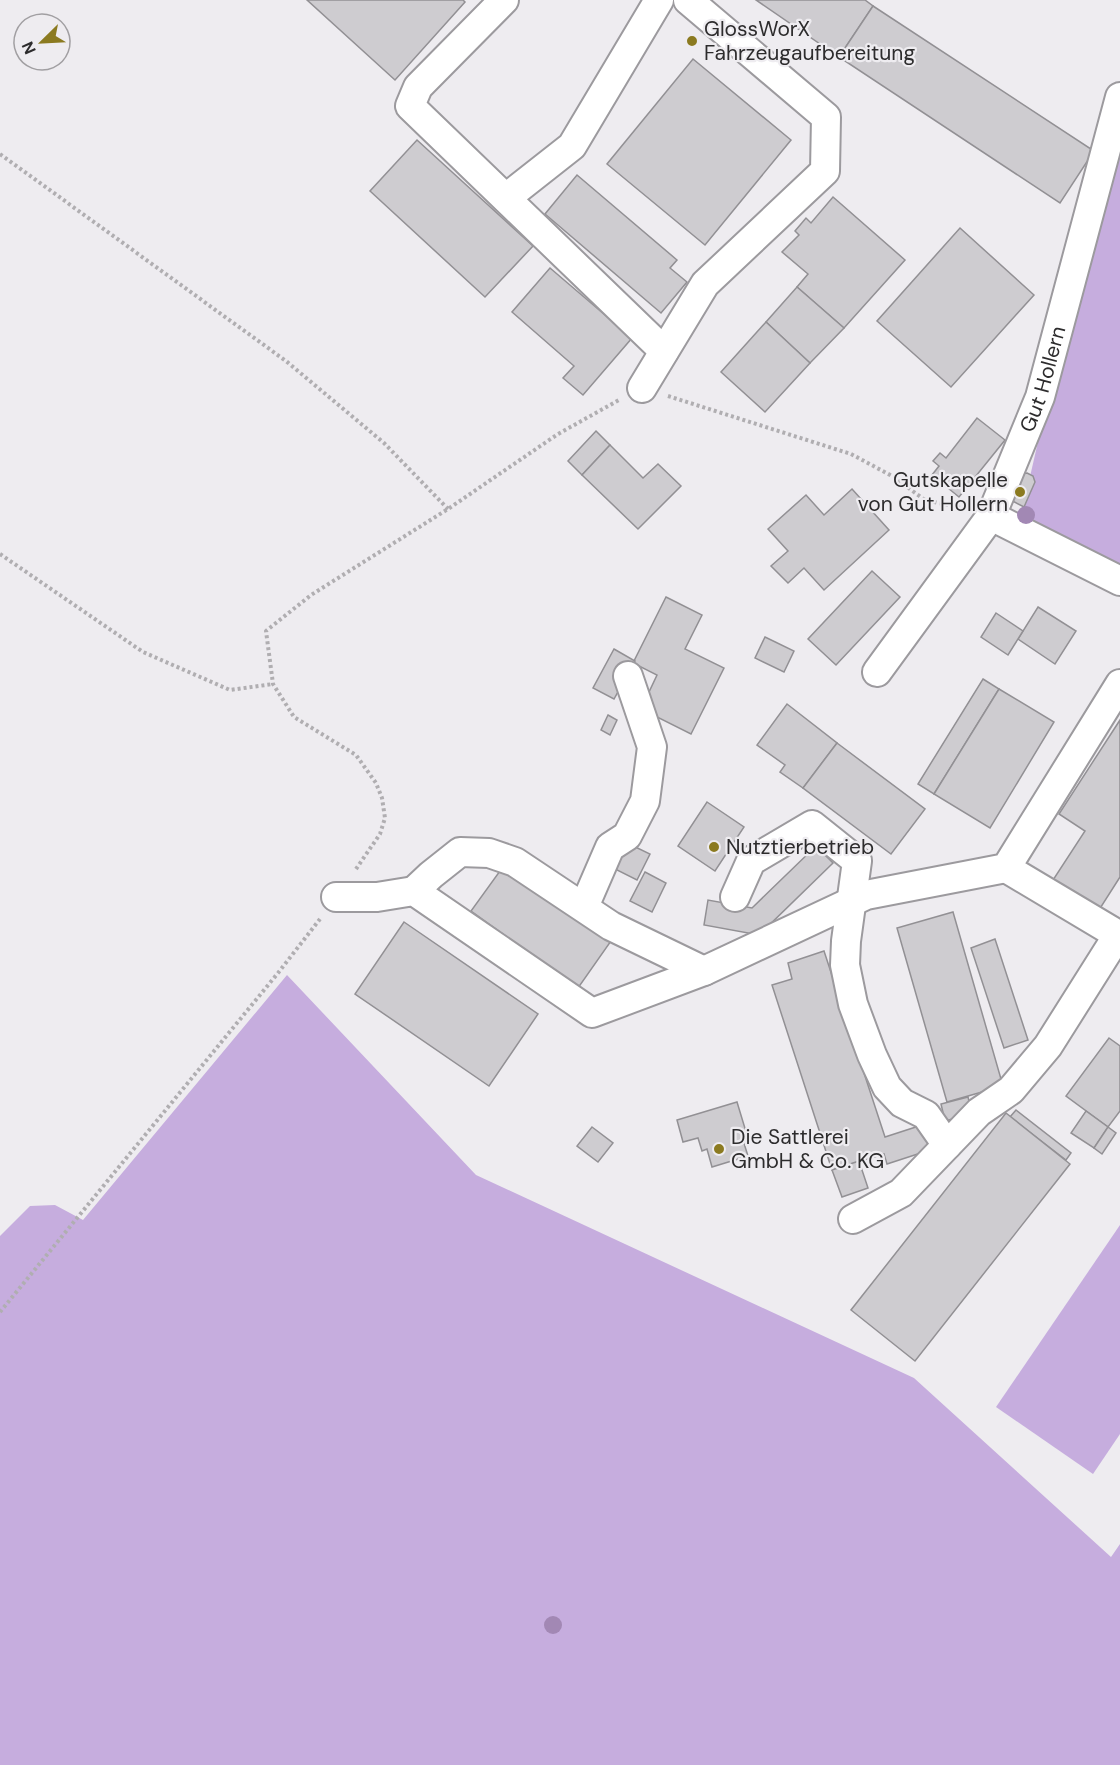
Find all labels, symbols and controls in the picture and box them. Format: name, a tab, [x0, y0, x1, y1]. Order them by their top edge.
north arrow	[12, 12, 72, 72]
place label: GlossWorX Fahrzeugaufbereitung	[704, 15, 915, 67]
marker: GlossWorX Fahrzeugaufbereitung	[685, 34, 699, 48]
text: N	[17, 38, 41, 57]
street label: Gut Hollern	[1013, 323, 1072, 436]
place label: Gutskapelle von Gut Hollern	[858, 466, 1008, 518]
marker: Gutskapelle von Gut Hollern	[1013, 485, 1027, 499]
place label: Nutztierbetrieb	[726, 833, 874, 861]
marker: Nutztierbetrieb	[707, 840, 721, 854]
place label: Die Sattlerei GmbH & Co. KG	[731, 1123, 884, 1175]
marker: Die Sattlerei GmbH & Co. KG	[712, 1142, 726, 1156]

